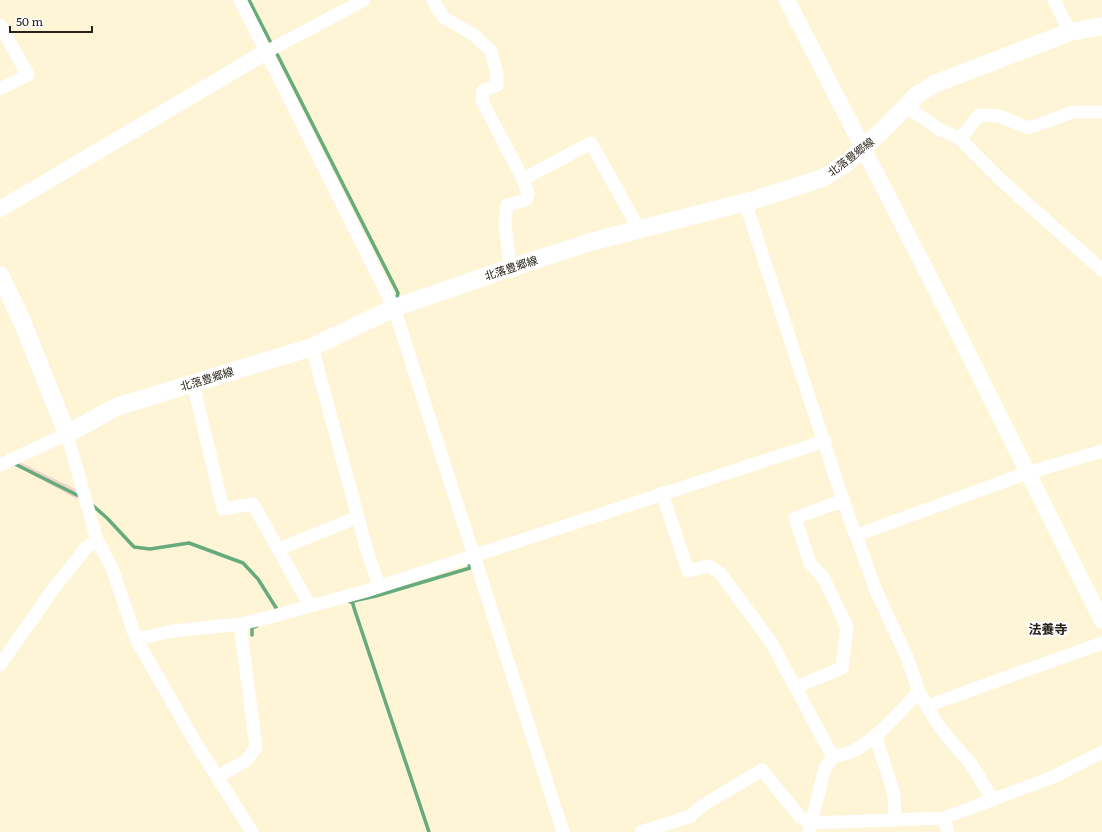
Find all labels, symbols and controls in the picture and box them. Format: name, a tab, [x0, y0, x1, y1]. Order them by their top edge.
scale bar	[10, 8, 92, 34]
text: 50 m	[16, 12, 43, 30]
street label: 北落豊郷線	[824, 133, 877, 179]
street label: 北落豊郷線	[482, 251, 539, 283]
street label: 北落豊郷線	[178, 362, 235, 394]
district label: 法養寺	[1028, 619, 1068, 638]

